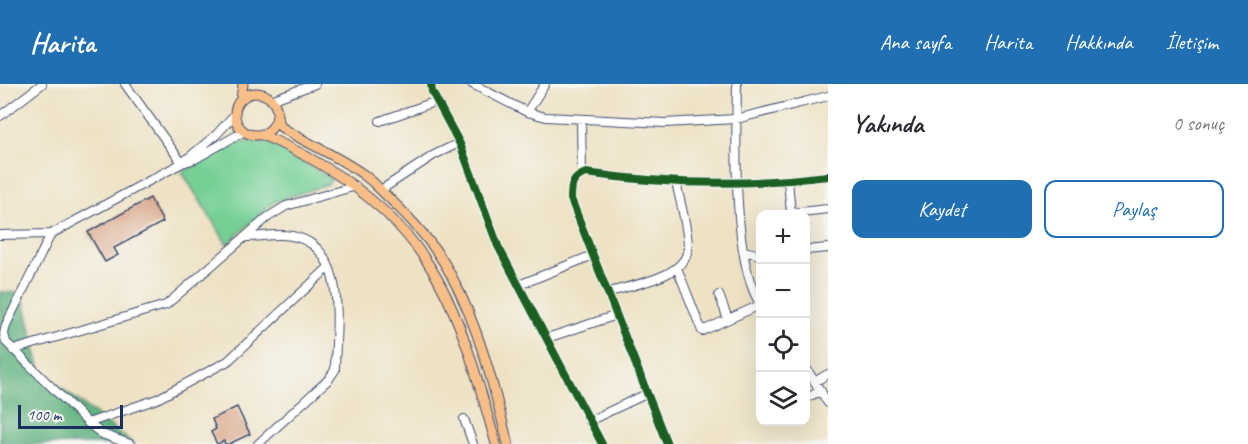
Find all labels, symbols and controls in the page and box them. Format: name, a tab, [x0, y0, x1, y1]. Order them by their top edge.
text: Harita	[30, 25, 95, 60]
text: Ana sayfa	[880, 29, 951, 55]
text: Harita	[984, 29, 1032, 55]
text: Hakkında	[1065, 29, 1133, 55]
text: İletişim	[1166, 29, 1218, 55]
text: Yakında	[852, 107, 923, 140]
text: 0 sonuç	[1173, 111, 1224, 136]
button: Kaydet	[852, 180, 1032, 238]
button: Paylaş	[1044, 180, 1224, 238]
map controls	[756, 210, 810, 426]
button: +	[756, 210, 810, 264]
button: −	[756, 264, 810, 318]
button: locate	[756, 318, 810, 372]
button: layers	[756, 372, 810, 426]
scale bar	[18, 402, 123, 430]
text: 100 m	[27, 405, 61, 425]

